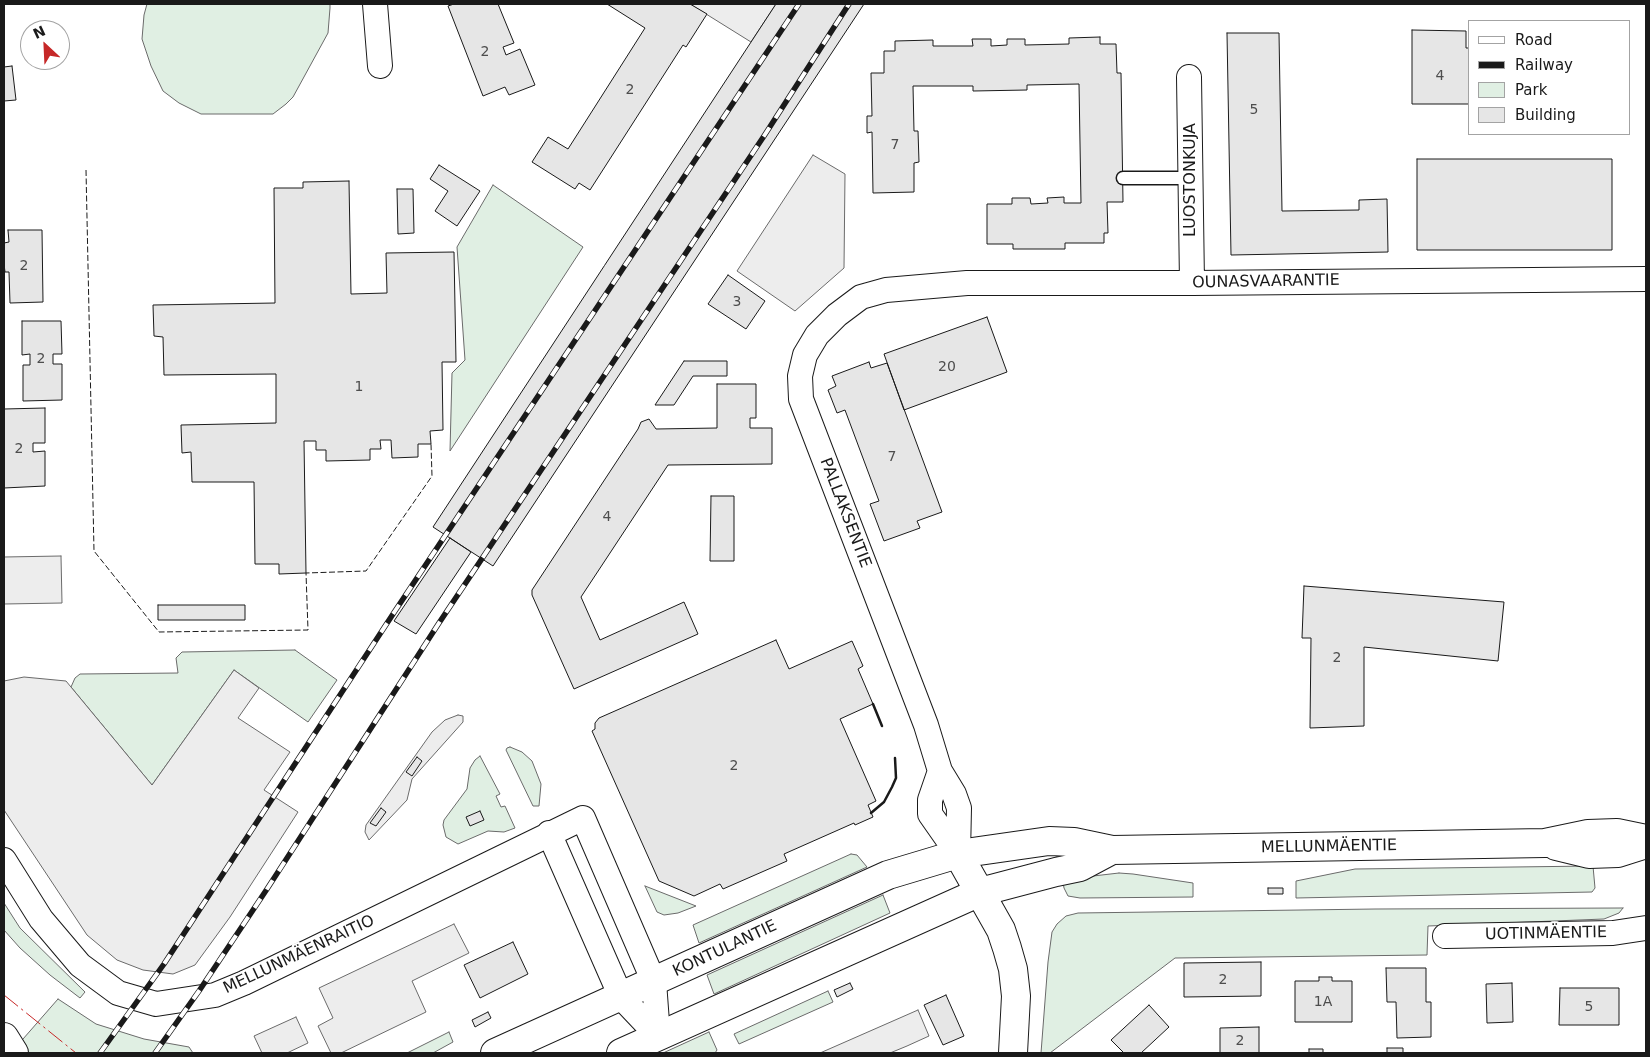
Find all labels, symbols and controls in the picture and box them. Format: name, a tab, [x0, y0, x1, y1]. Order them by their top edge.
north arrow	[20, 20, 70, 70]
legend	[1468, 20, 1630, 135]
text: N	[30, 23, 48, 42]
text: Road	[1515, 31, 1553, 49]
house number: 2	[481, 44, 489, 60]
text: Railway	[1515, 56, 1573, 74]
house number: 4	[1436, 68, 1444, 84]
text: Park	[1515, 81, 1547, 99]
house number: 2	[626, 82, 634, 98]
house number: 5	[1250, 102, 1258, 118]
text: Building	[1515, 106, 1576, 124]
street label: LUOSTONKUJA	[1181, 123, 1201, 237]
house number: 7	[891, 137, 899, 153]
house number: 2	[20, 258, 28, 274]
street label: OUNASVAARANTIE	[1192, 271, 1340, 293]
house number: 3	[733, 294, 741, 310]
house number: 2	[37, 351, 45, 367]
house number: 20	[938, 359, 956, 375]
house number: 1	[355, 379, 363, 395]
house number: 2	[15, 441, 23, 457]
house number: 7	[888, 449, 896, 465]
street label: PALLAKSENTIE	[815, 455, 875, 571]
house number: 4	[603, 509, 611, 525]
house number: 2	[1333, 650, 1341, 666]
house number: 2	[730, 758, 738, 774]
street label: MELLUNMÄENTIE	[1261, 836, 1397, 858]
street label: MELLUNMÄENRAITIO	[220, 912, 378, 998]
street label: KONTULANTIE	[670, 917, 780, 981]
street label: UOTINMÄENTIE	[1485, 923, 1607, 945]
house number: 2	[1219, 972, 1227, 988]
house number: 1A	[1314, 994, 1332, 1010]
house number: 5	[1585, 999, 1593, 1015]
house number: 2	[1236, 1033, 1244, 1049]

